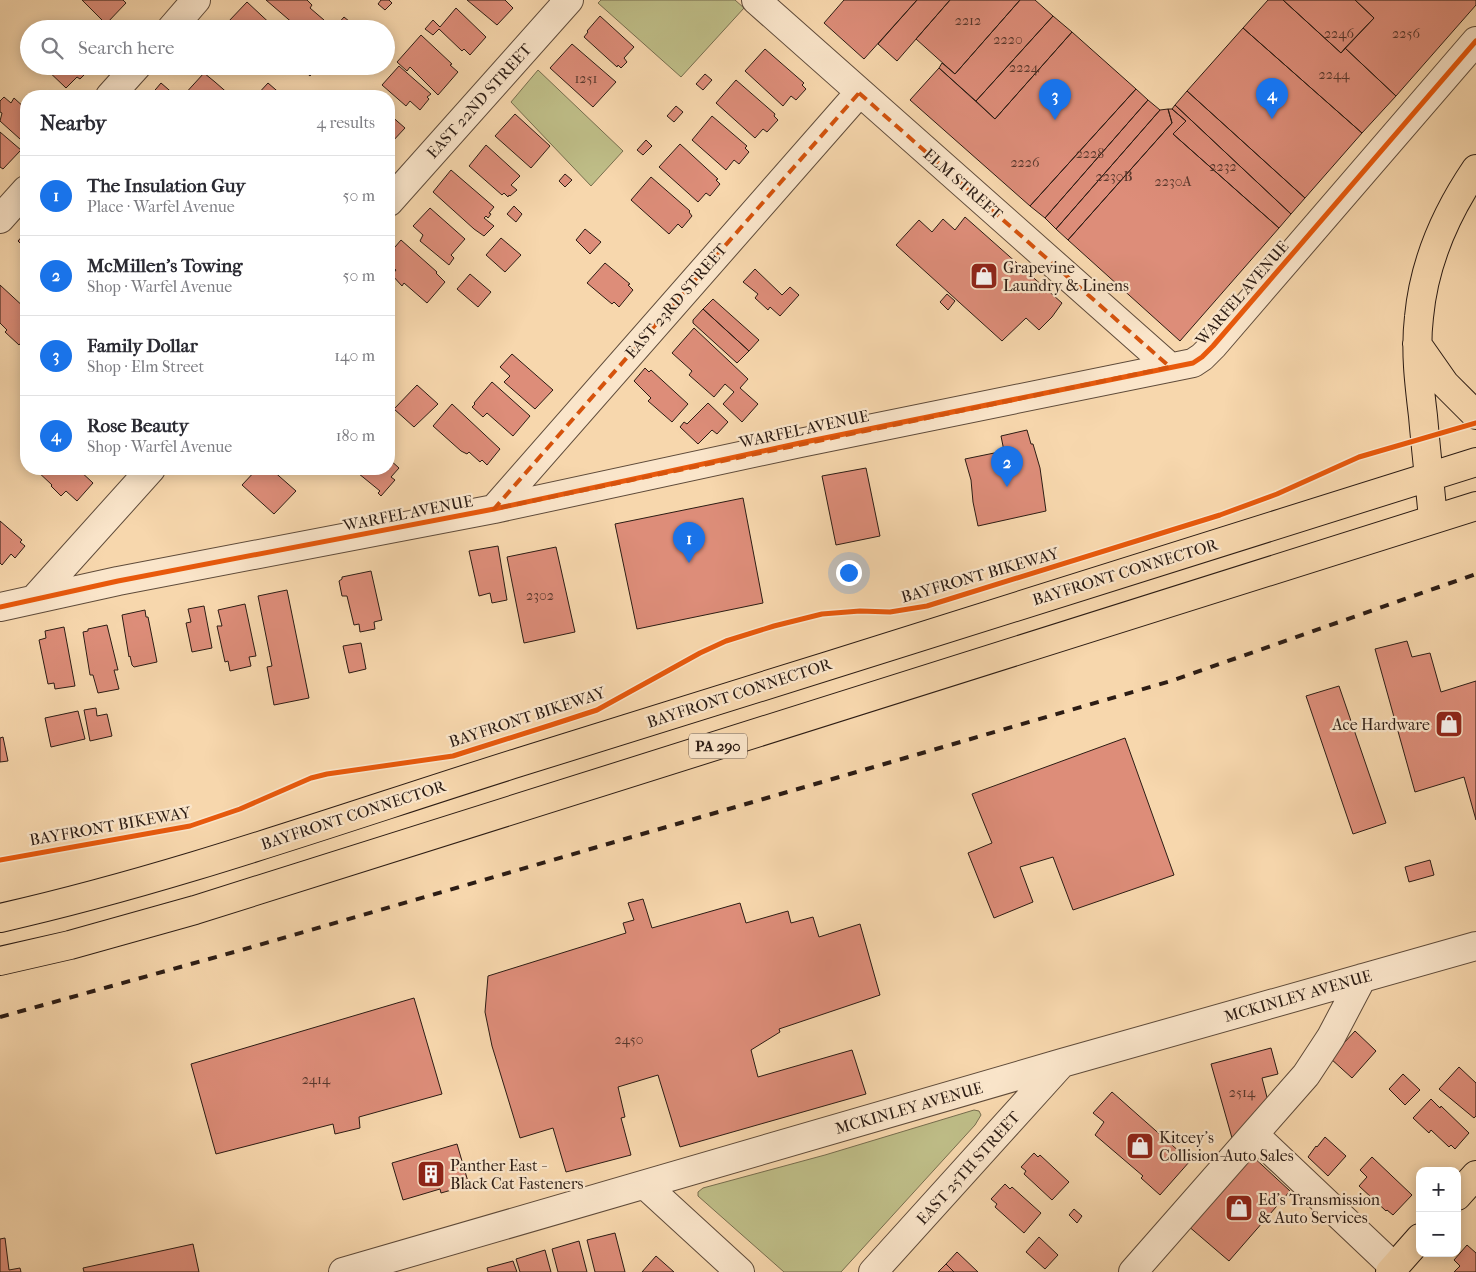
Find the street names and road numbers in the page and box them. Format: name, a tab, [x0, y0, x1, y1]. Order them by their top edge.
street label: EAST 22ND STREET	[422, 40, 536, 162]
street label: ELM STREET	[920, 145, 1007, 224]
street label: WARFEL AVENUE	[1191, 237, 1293, 350]
street label: EAST 23RD STREET	[621, 240, 731, 362]
street label: WARFEL AVENUE	[736, 406, 871, 452]
street label: WARFEL AVENUE	[340, 491, 475, 535]
street label: BAYFRONT CONNECTOR	[1030, 534, 1221, 609]
street label: BAYFRONT BIKEWAY	[899, 543, 1062, 607]
street label: BAYFRONT CONNECTOR	[644, 654, 835, 732]
street label: BAYFRONT BIKEWAY	[446, 682, 609, 751]
road number: PA 290	[689, 734, 747, 758]
street label: BAYFRONT CONNECTOR	[258, 776, 449, 854]
street label: BAYFRONT BIKEWAY	[28, 802, 193, 850]
street label: MCKINLEY AVENUE	[1222, 966, 1374, 1026]
street label: MCKINLEY AVENUE	[833, 1078, 985, 1138]
street label: EAST 25TH STREET	[912, 1107, 1024, 1228]

